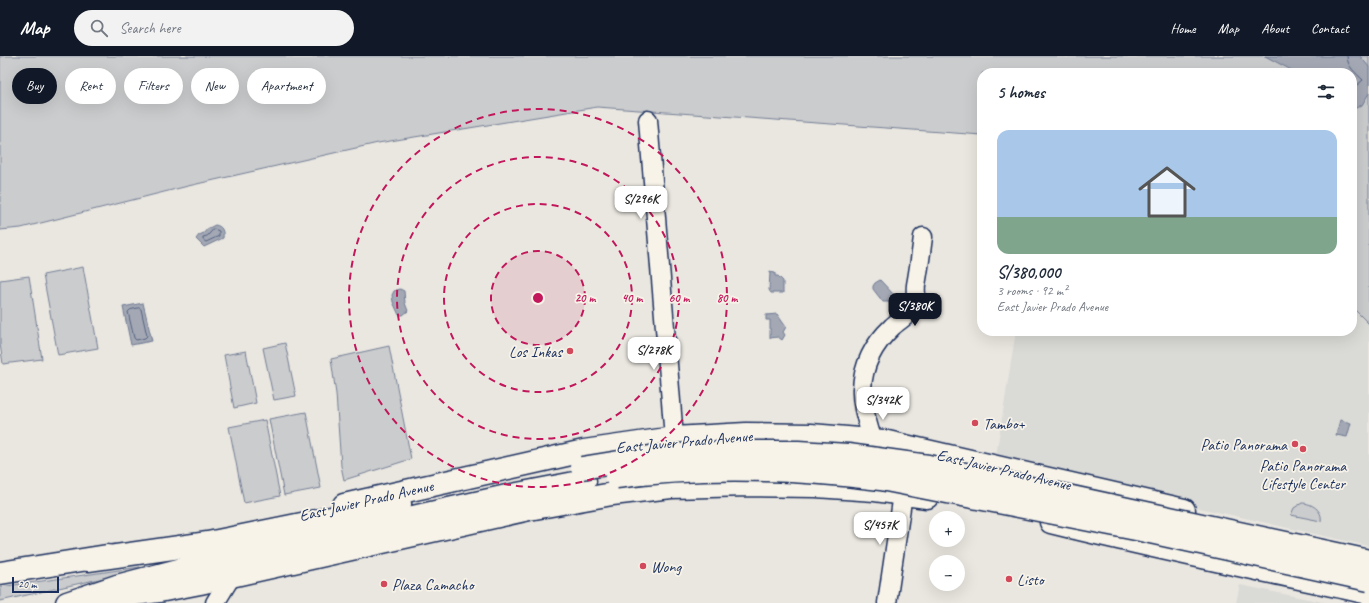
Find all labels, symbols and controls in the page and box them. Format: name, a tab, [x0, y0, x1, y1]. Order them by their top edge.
search box	[74, 10, 354, 46]
text: Map	[20, 16, 50, 40]
icon: search	[88, 17, 110, 39]
text: Search here	[120, 19, 181, 38]
text: Home	[1170, 20, 1196, 37]
text: Map	[1218, 20, 1239, 37]
text: About	[1261, 20, 1289, 37]
text: Contact	[1311, 20, 1349, 37]
chip: Buy	[12, 68, 57, 104]
chip: Rent	[65, 68, 116, 104]
chip: Filters	[124, 68, 183, 104]
chip: New	[191, 68, 239, 104]
chip: Apartment	[247, 68, 326, 104]
icon: filters	[1315, 81, 1337, 103]
text: 5 homes	[997, 82, 1045, 103]
icon: home	[1131, 156, 1203, 228]
pin: S/296K	[608, 186, 674, 220]
text: S/296K	[624, 191, 659, 207]
text: S/380,000	[997, 262, 1060, 283]
text: 3 rooms · 92 m²	[997, 283, 1067, 299]
text: 20 m	[575, 290, 596, 306]
text: 40 m	[622, 290, 643, 306]
text: 60 m	[669, 290, 691, 306]
text: 80 m	[717, 290, 738, 306]
centre of rings	[531, 291, 545, 305]
pin: S/380K	[882, 293, 948, 327]
text: S/380K	[898, 298, 932, 314]
text: East Javier Prado Avenue	[997, 299, 1108, 315]
pin: S/278K	[621, 337, 687, 371]
place label: Los Inkas	[509, 342, 564, 362]
text: S/278K	[637, 342, 671, 358]
marker: Los Inkas	[565, 346, 575, 356]
pin: S/342K	[850, 387, 916, 421]
text: S/342K	[866, 392, 900, 408]
place label: Tambo+	[983, 414, 1025, 434]
marker: Tambo+	[970, 418, 980, 428]
street label: East Javier Prado Avenue	[615, 426, 755, 458]
place label: Patio Panorama	[1200, 435, 1288, 455]
marker: Patio Panorama	[1290, 439, 1300, 449]
marker: Patio Panorama Lifestyle Center	[1298, 444, 1308, 454]
street label: East Javier Prado Avenue	[935, 445, 1074, 495]
place label: Patio Panorama Lifestyle Center	[1260, 456, 1347, 494]
street label: East Javier Prado Avenue	[297, 475, 437, 526]
map controls	[929, 511, 965, 591]
button: +	[929, 511, 965, 547]
pin: S/457K	[847, 512, 913, 546]
text: S/457K	[863, 517, 897, 533]
button: −	[929, 555, 965, 591]
place label: Wong	[651, 557, 682, 577]
marker: Wong	[638, 561, 648, 571]
place label: Listo	[1017, 570, 1046, 590]
marker: Listo	[1004, 574, 1014, 584]
scale bar	[12, 575, 59, 594]
place label: Plaza Camacho	[392, 575, 476, 595]
text: 20 m	[18, 577, 37, 591]
marker: Plaza Camacho	[379, 579, 389, 589]

